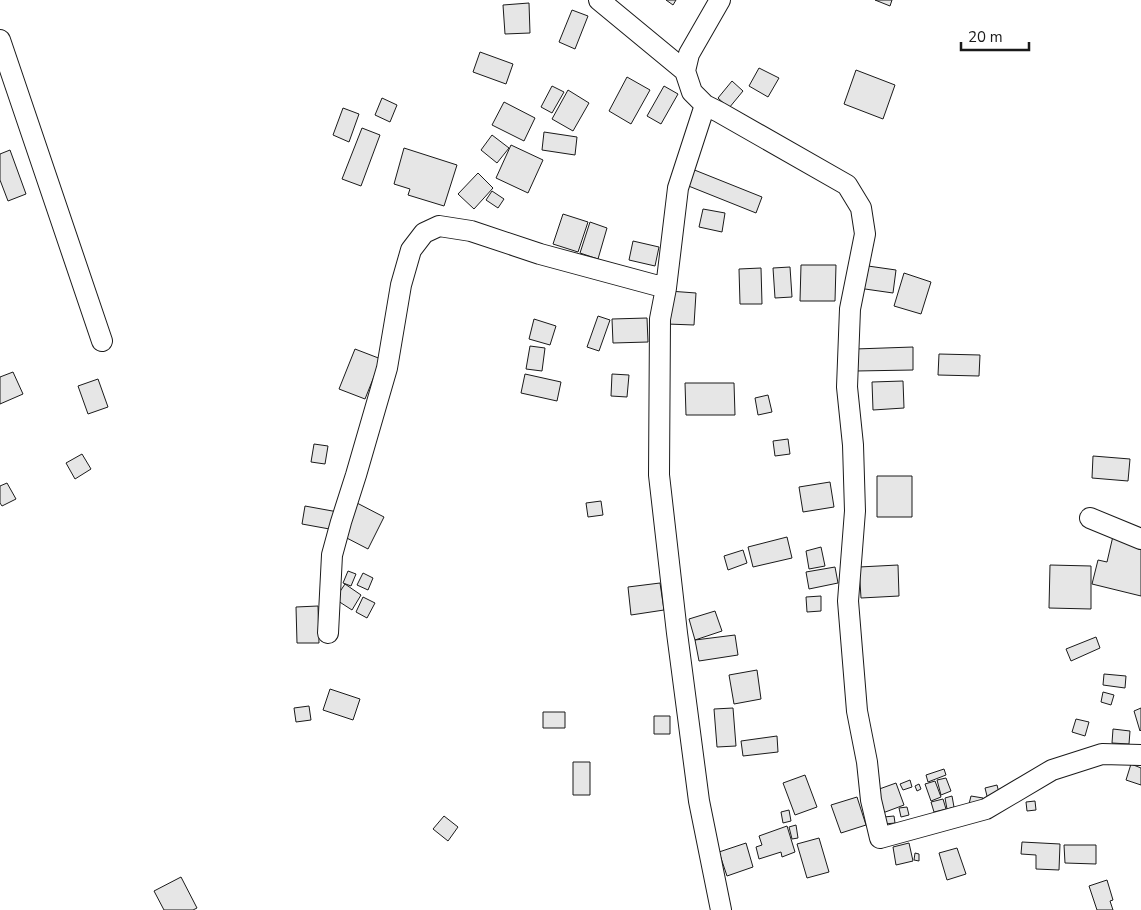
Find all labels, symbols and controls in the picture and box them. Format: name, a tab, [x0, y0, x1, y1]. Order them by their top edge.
scale bar	[961, 20, 1028, 52]
text: 20 m	[968, 27, 1003, 47]

